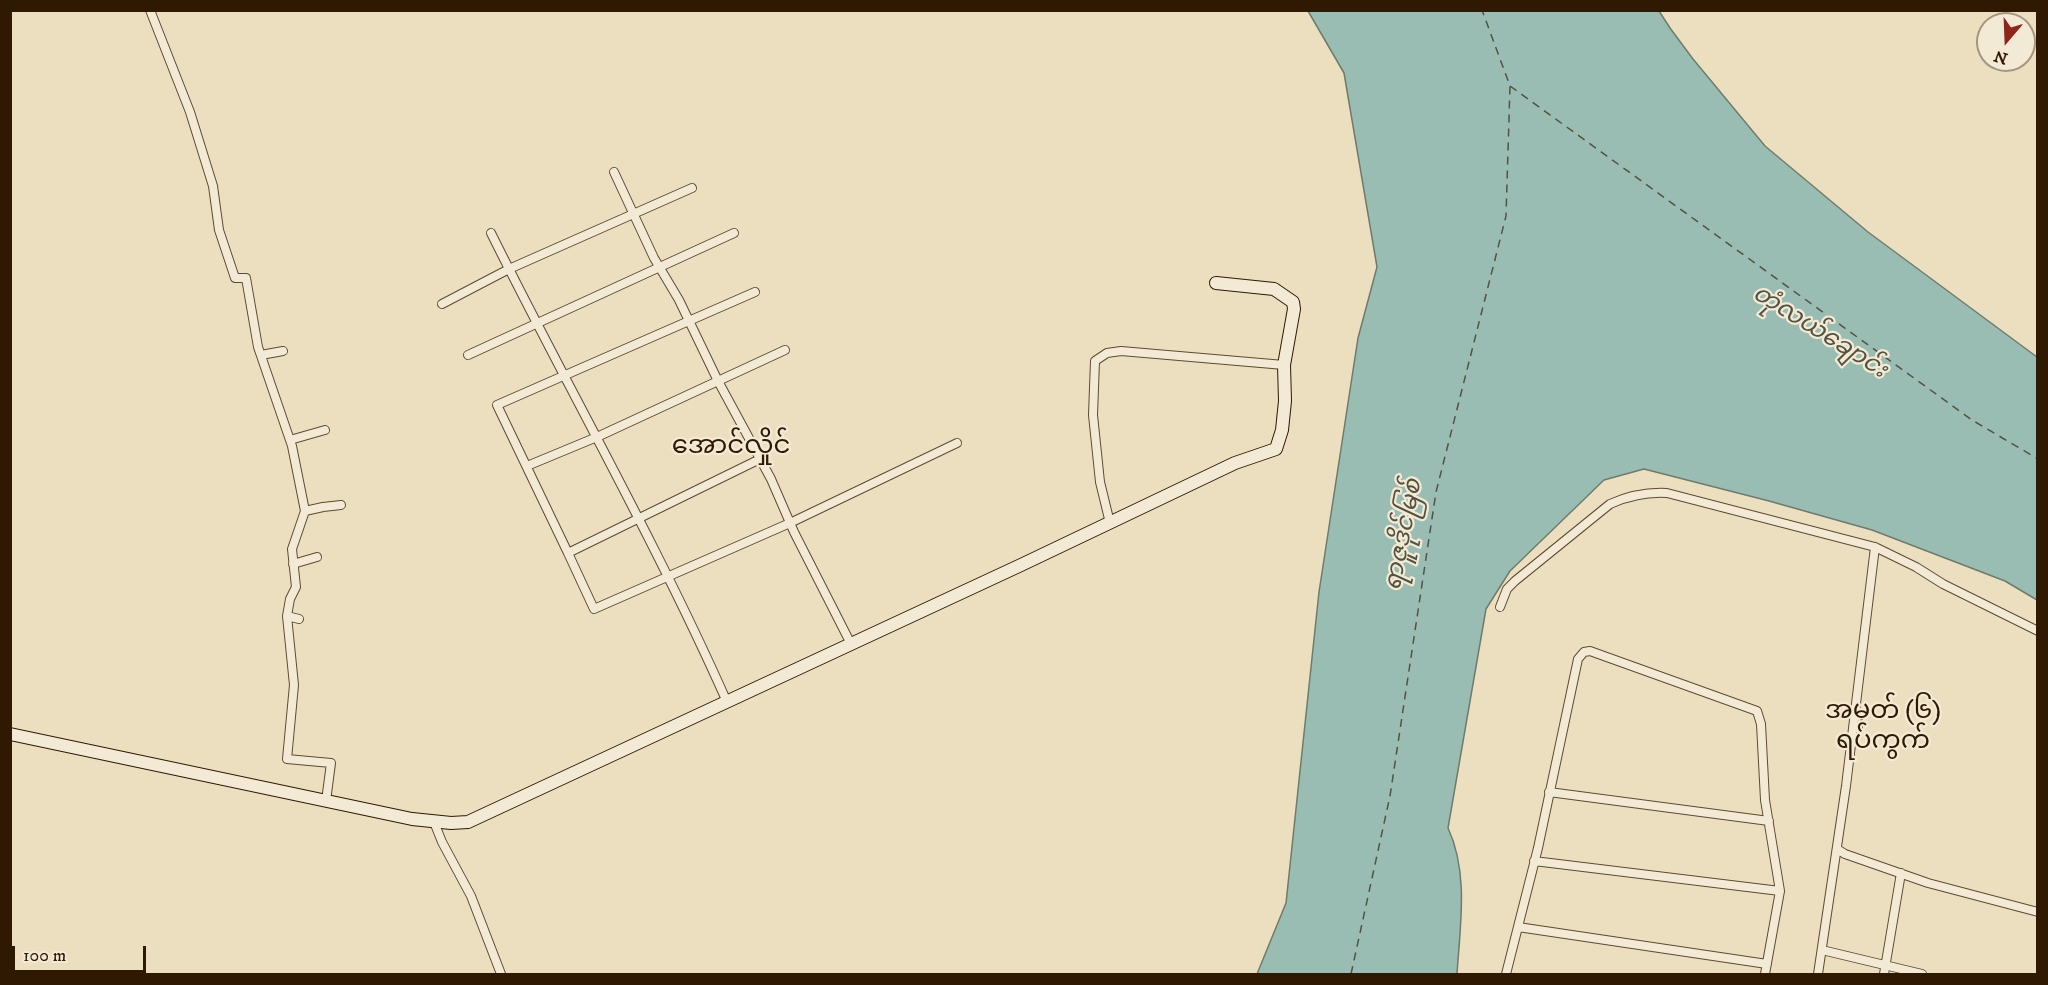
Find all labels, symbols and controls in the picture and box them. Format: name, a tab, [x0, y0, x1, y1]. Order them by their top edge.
north arrow	[1976, 12, 2036, 72]
text: N	[1991, 46, 2010, 69]
water label: တုံလယ်ချောင်း	[1746, 280, 1892, 386]
district label: အောင်လှိုင်	[672, 432, 790, 464]
water label: ရာဇူဒိုင်မြစ်	[1380, 477, 1430, 593]
district label: အမှတ် (၆) ရပ်ကွက်	[1825, 697, 1941, 758]
scale bar	[15, 934, 148, 972]
text: 100 m	[23, 945, 66, 967]

